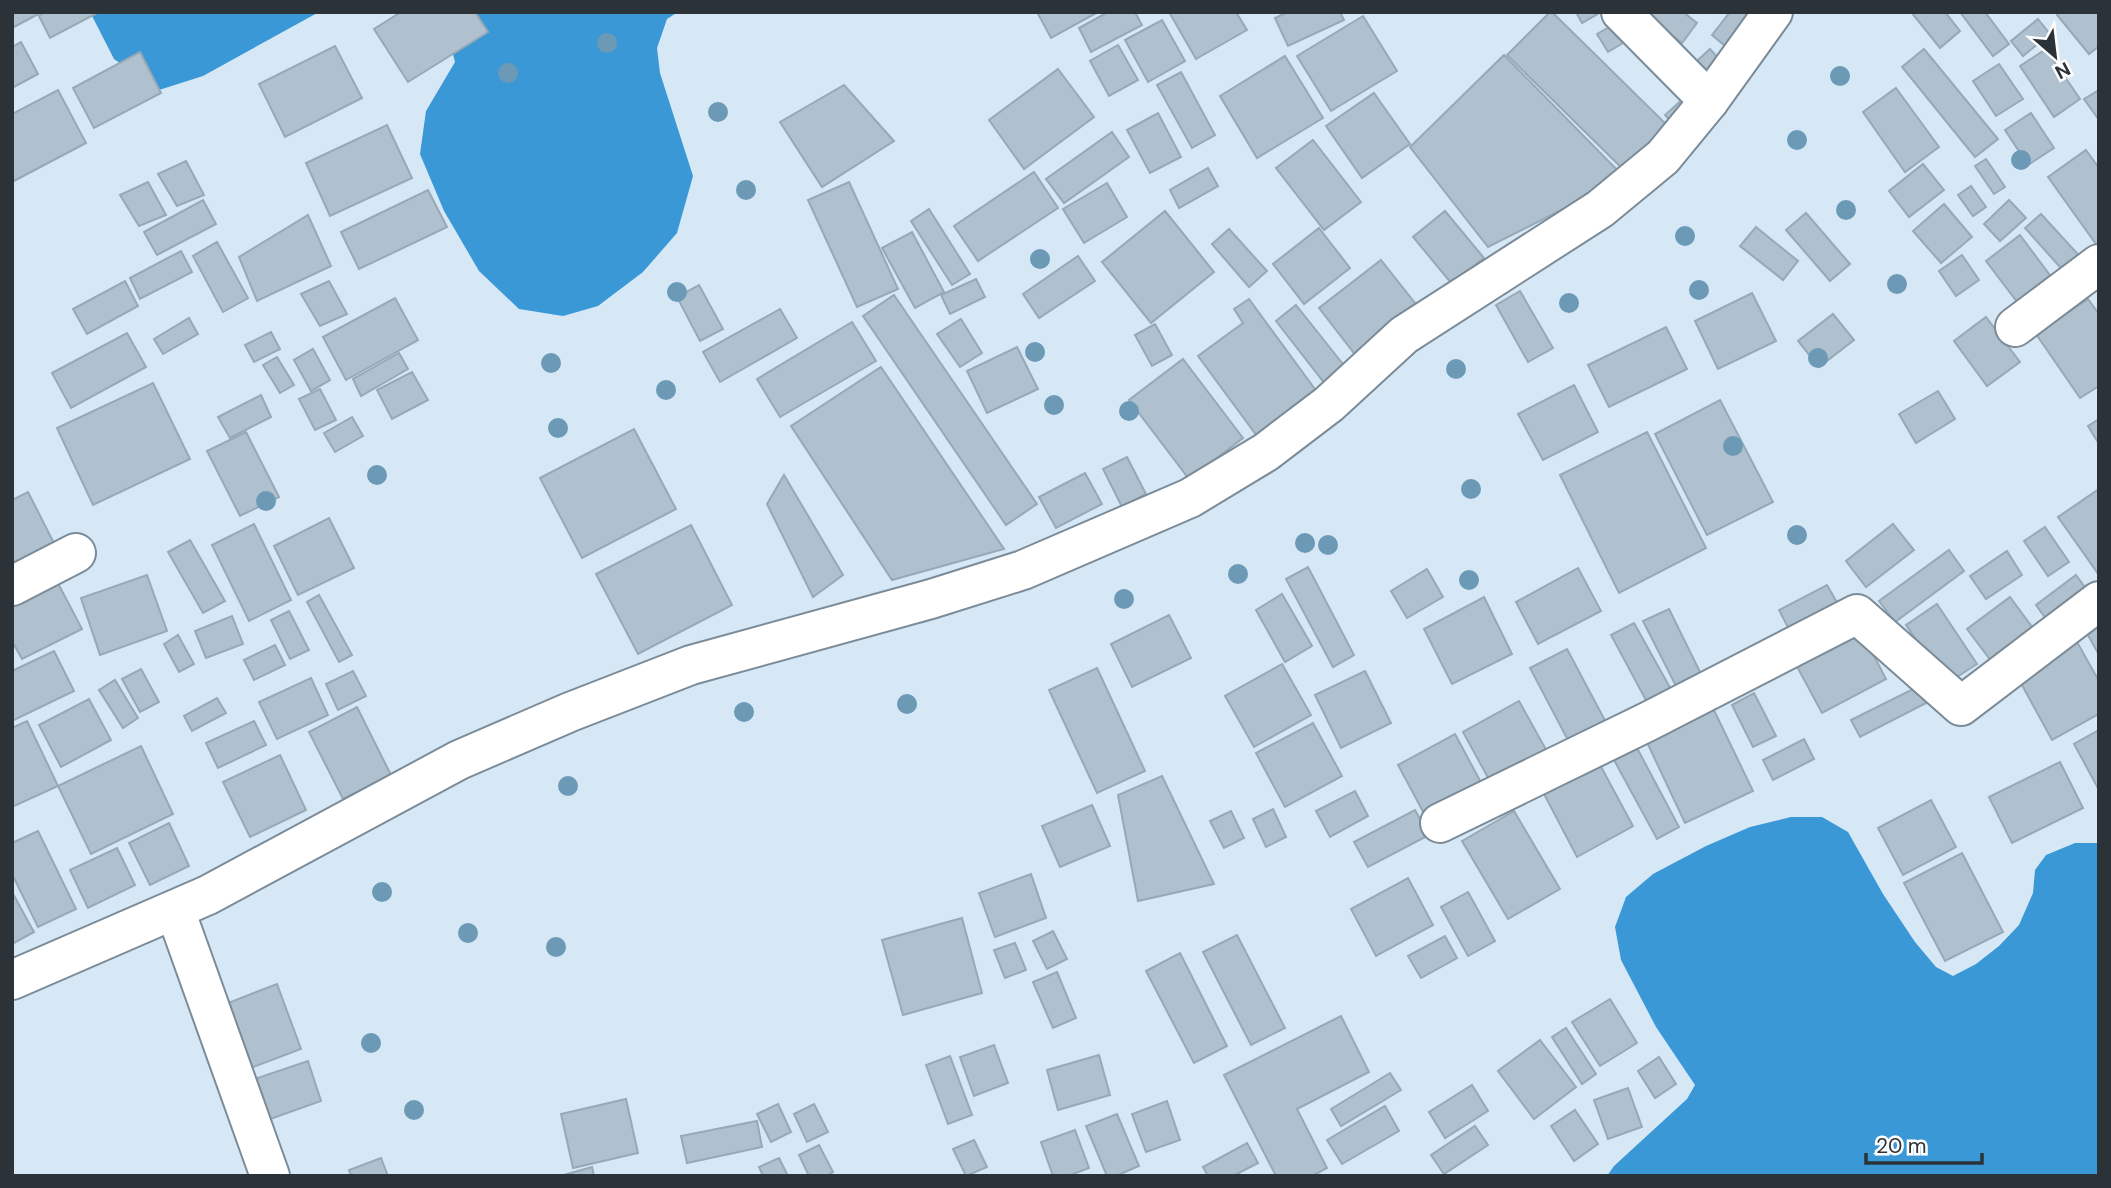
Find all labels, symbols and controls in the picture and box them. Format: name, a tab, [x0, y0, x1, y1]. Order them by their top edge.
north arrow	[2020, 21, 2090, 91]
text: N	[2051, 56, 2075, 85]
scale bar	[1866, 1122, 1982, 1166]
text: 20 m	[1876, 1132, 1927, 1160]

